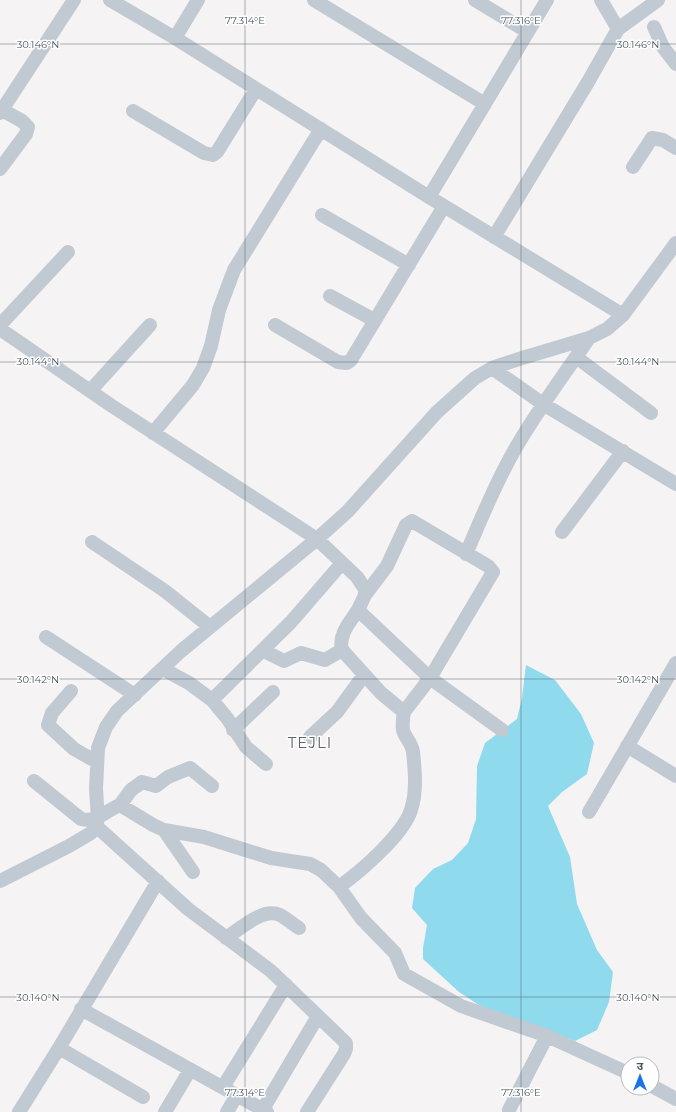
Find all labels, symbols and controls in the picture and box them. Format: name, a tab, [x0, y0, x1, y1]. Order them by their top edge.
text: 77.314°E	[225, 14, 265, 27]
text: 77.316°E	[501, 14, 541, 27]
text: 30.146°N	[17, 38, 59, 51]
text: 30.146°N	[617, 38, 659, 51]
text: 30.144°N	[17, 355, 60, 368]
text: 30.144°N	[617, 355, 660, 368]
text: 30.142°N	[17, 673, 59, 686]
text: 30.142°N	[617, 673, 659, 686]
district label: TEJLI	[288, 733, 332, 752]
text: 30.140°N	[16, 991, 60, 1004]
text: 30.140°N	[616, 991, 660, 1004]
north arrow	[620, 1056, 660, 1096]
text: उ	[637, 1059, 644, 1073]
text: 77.314°E	[225, 1086, 265, 1099]
text: 77.316°E	[501, 1086, 541, 1099]

